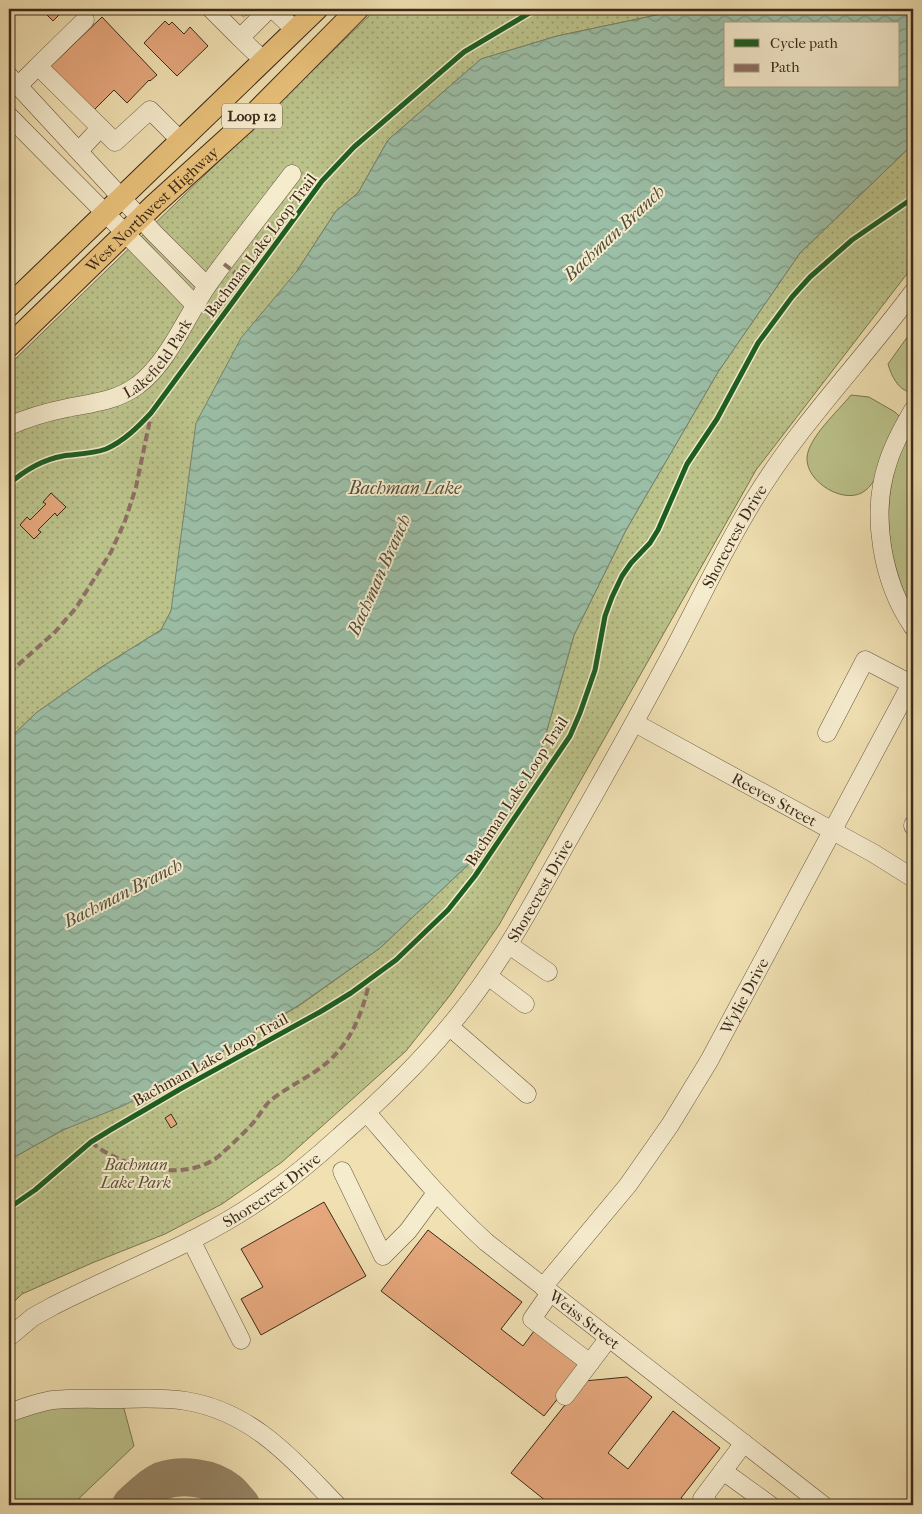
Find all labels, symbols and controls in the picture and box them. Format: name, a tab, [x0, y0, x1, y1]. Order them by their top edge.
legend	[724, 22, 900, 88]
text: Cycle path	[770, 34, 838, 52]
text: Path	[770, 58, 800, 76]
road number: Loop 12	[222, 104, 282, 128]
street label: West Northwest Highway	[81, 142, 223, 277]
street label: Bachman Lake Loop Trail	[200, 169, 321, 321]
water label: Bachman Branch	[559, 181, 669, 286]
street label: Lakefield Park	[120, 315, 196, 402]
water label: Bachman Lake	[348, 478, 462, 499]
street label: Shorecrest Drive	[698, 481, 771, 591]
water label: Bachman Branch	[343, 511, 416, 640]
street label: Bachman Lake Loop Trail	[461, 712, 572, 870]
street label: Reeves Street	[728, 769, 820, 831]
street label: Shorecrest Drive	[503, 836, 577, 946]
water label: Bachman Branch	[59, 854, 186, 933]
street label: Wylie Drive	[716, 955, 772, 1038]
street label: Bachman Lake Loop Trail	[129, 1008, 292, 1110]
street label: Shorecrest Drive	[219, 1149, 324, 1231]
park label: Bachman Lake Park	[100, 1155, 171, 1192]
street label: Weiss Street	[544, 1285, 624, 1353]

